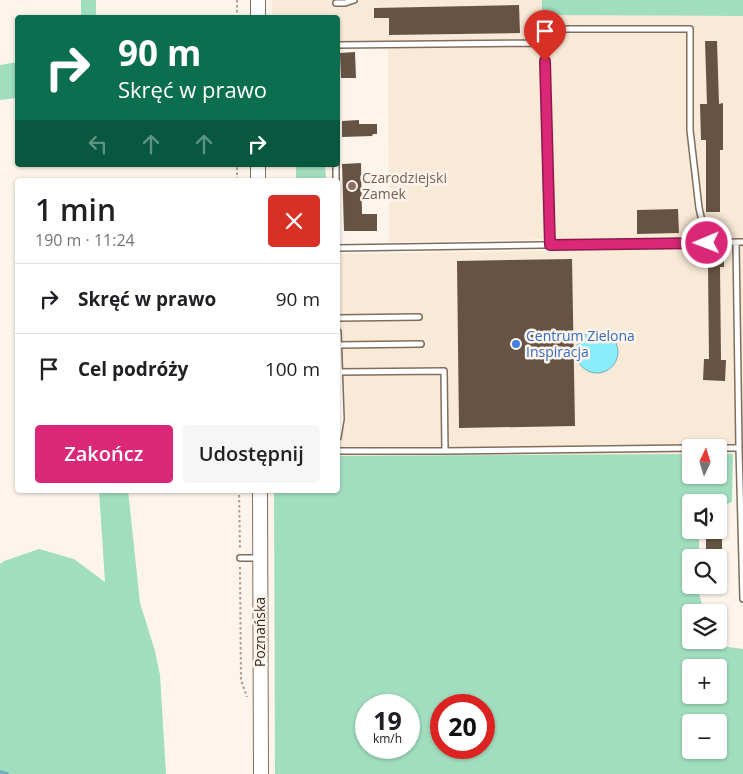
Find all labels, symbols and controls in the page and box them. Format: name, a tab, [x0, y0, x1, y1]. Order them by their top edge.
pin	[524, 10, 566, 61]
icon: arrive	[531, 17, 559, 45]
text: 90 m	[118, 29, 201, 76]
icon: right	[35, 35, 100, 100]
text: Skręć w prawo	[118, 74, 267, 104]
icon: left	[84, 130, 112, 158]
icon: ahead	[137, 130, 165, 158]
icon: ahead	[190, 130, 218, 158]
icon: right	[243, 130, 271, 158]
place label: Czarodziejski Zamek	[362, 168, 447, 203]
marker: Czarodziejski Zamek	[346, 180, 358, 192]
text: 1 min	[35, 189, 116, 230]
button: close	[268, 195, 320, 247]
position arrow	[680, 216, 732, 268]
text: 190 m · 11:24	[35, 229, 135, 251]
icon: right	[35, 285, 63, 313]
text: Skręć w prawo	[78, 286, 216, 312]
text: 90 m	[276, 286, 320, 312]
place label: Centrum Zielona Inspiracja	[526, 326, 635, 361]
marker: Centrum Zielona Inspiracja	[510, 338, 522, 350]
icon: arrive	[35, 355, 63, 383]
text: Cel podróży	[78, 356, 188, 382]
text: 100 m	[265, 356, 320, 382]
button: Zakończ	[35, 425, 173, 483]
button: Udostępnij	[183, 425, 320, 483]
north arrow	[682, 439, 728, 484]
map controls	[682, 439, 727, 759]
button: sound	[682, 494, 727, 539]
button: search	[682, 549, 727, 594]
street label: Poznańska	[250, 597, 269, 667]
button: layers	[682, 604, 727, 649]
button: +	[682, 659, 727, 704]
speed limit sign: 20	[430, 694, 495, 759]
text: 19	[373, 703, 402, 737]
button: −	[682, 714, 727, 759]
text: km/h	[373, 730, 402, 747]

